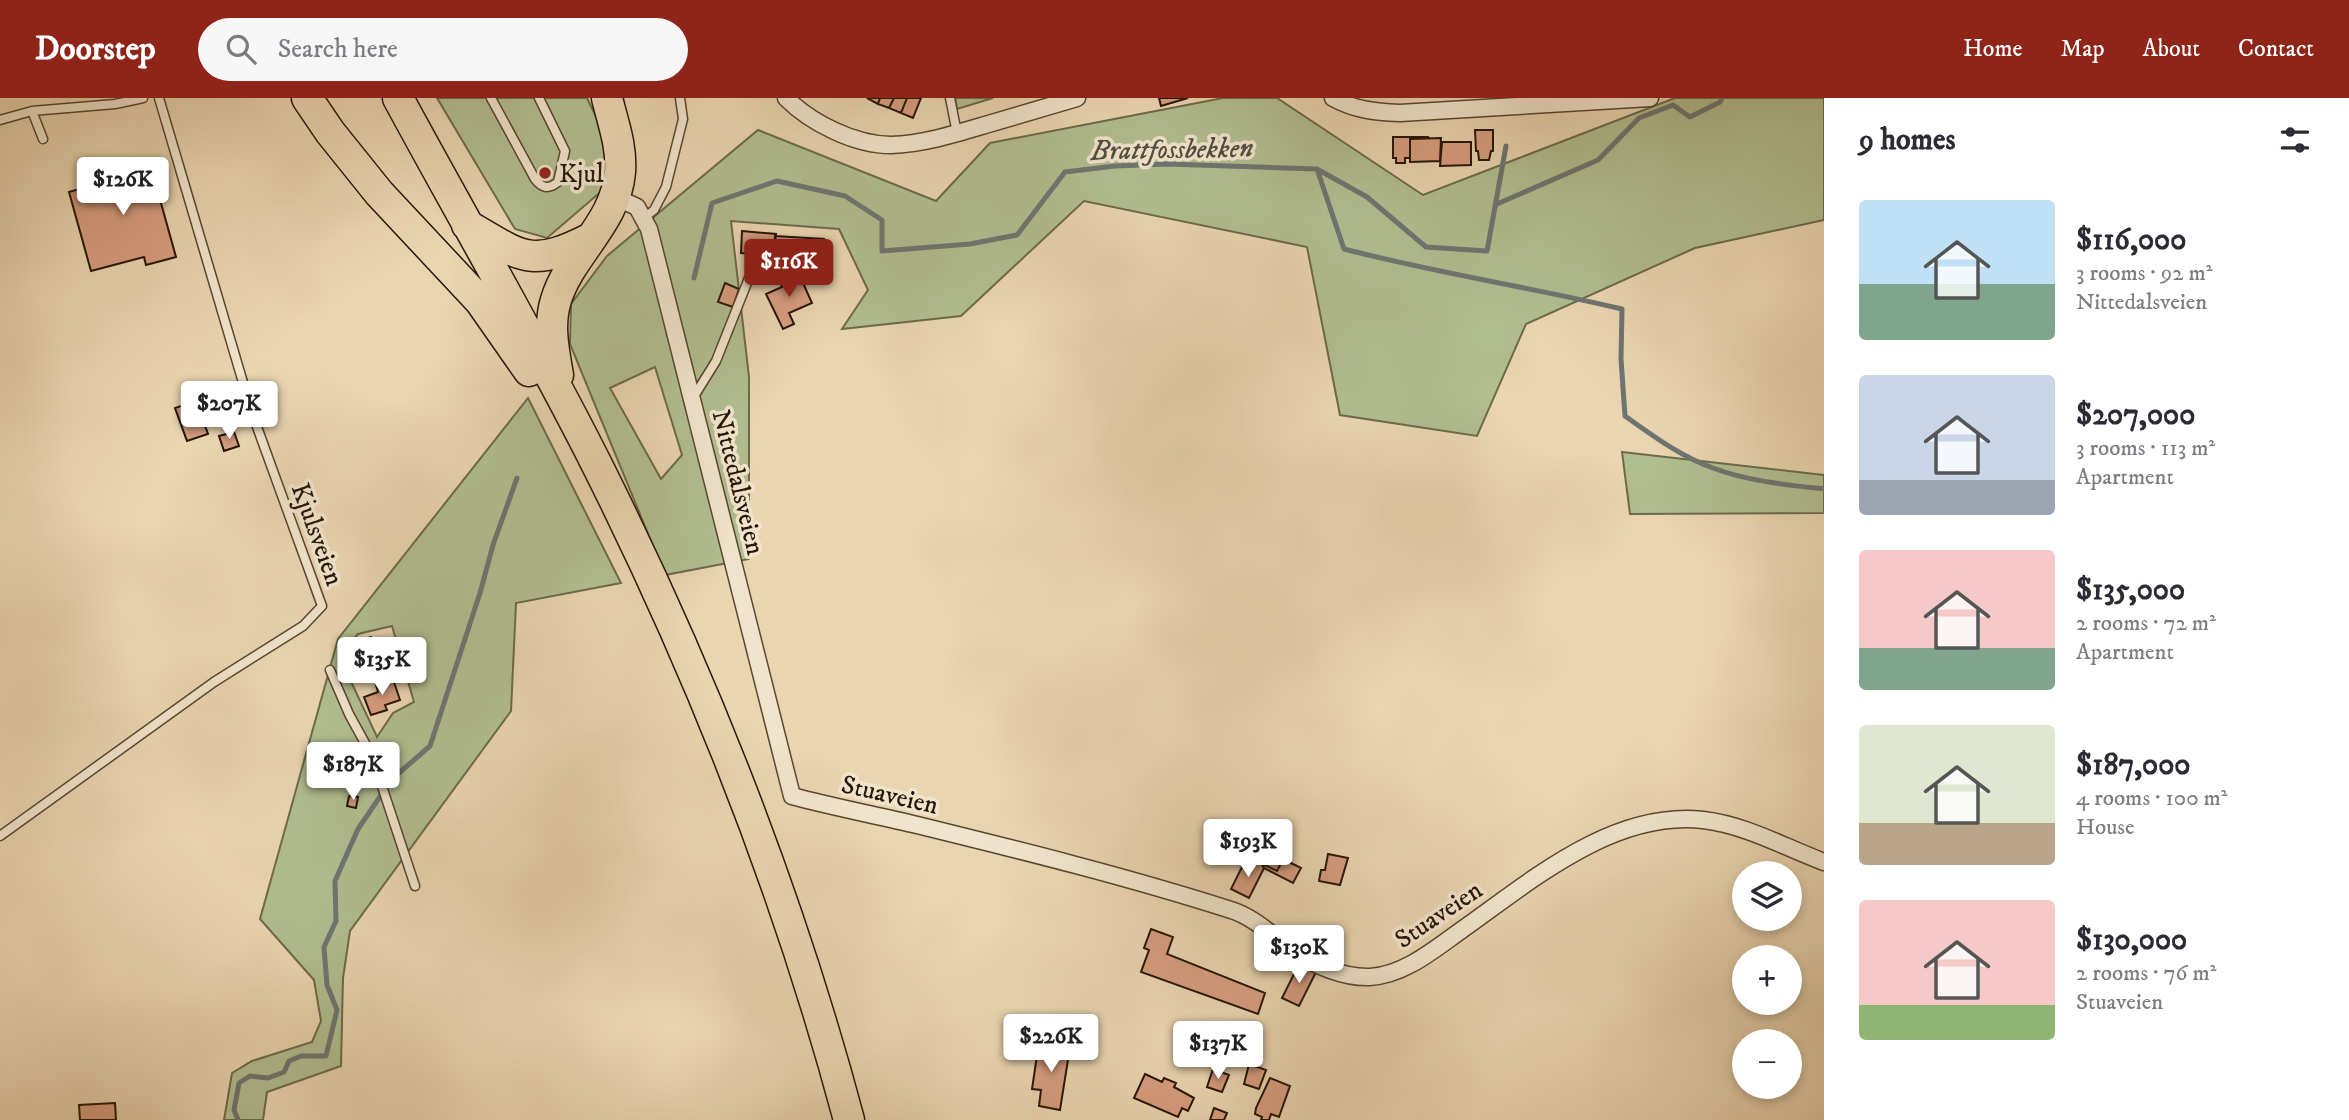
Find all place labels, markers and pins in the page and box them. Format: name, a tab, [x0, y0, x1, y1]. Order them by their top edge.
pin: $126K	[74, 158, 172, 217]
place label: Kjul	[559, 158, 604, 191]
marker: Kjul	[537, 165, 553, 181]
pin: $116K	[740, 240, 838, 299]
pin: $207K	[180, 382, 278, 441]
pin: $135K	[333, 638, 431, 697]
pin: $187K	[304, 742, 402, 802]
pin: $193K	[1199, 820, 1297, 879]
pin: $130K	[1250, 926, 1348, 985]
pin: $226K	[1002, 1014, 1100, 1074]
pin: $137K	[1169, 1021, 1267, 1081]

